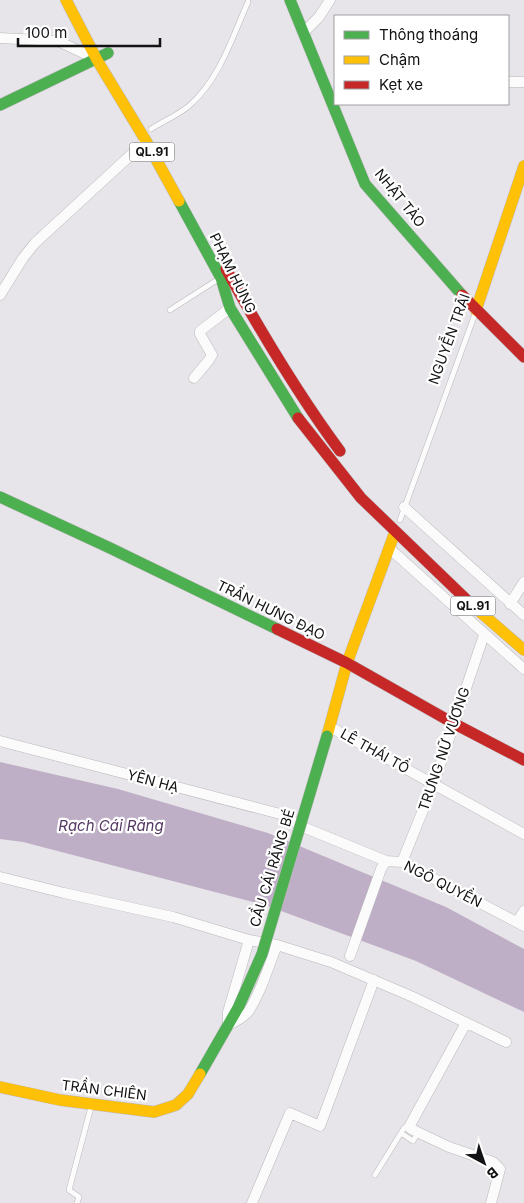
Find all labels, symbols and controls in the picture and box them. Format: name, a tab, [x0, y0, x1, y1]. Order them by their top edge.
scale bar	[18, 15, 160, 47]
legend	[334, 15, 509, 105]
text: 100 m	[25, 23, 67, 42]
text: Thông thoáng	[379, 25, 478, 44]
text: Chậm	[379, 50, 420, 69]
text: Kẹt xe	[379, 75, 423, 94]
road number: QL.91	[130, 142, 174, 162]
street label: NHẬT TẢO	[372, 165, 429, 230]
street label: PHẠM HÙNG	[207, 230, 260, 316]
street label: NGUYỄN TRÃI	[421, 290, 473, 387]
street label: TRẦN HƯNG ĐẠO	[215, 573, 329, 643]
road number: QL.91	[450, 596, 496, 616]
street label: TRƯNG NỮ VƯƠNG	[414, 685, 473, 813]
street label: LÊ THÁI TỔ	[338, 723, 414, 777]
street label: YÊN HẠ	[126, 766, 181, 796]
street label: CẦU CÁI RĂNG BÉ	[243, 806, 298, 929]
water label: Rạch Cái Răng	[58, 816, 164, 835]
street label: NGÔ QUYỀN	[401, 854, 486, 910]
street label: TRẦN CHIÊN	[61, 1073, 148, 1103]
north arrow	[459, 1138, 509, 1188]
text: B	[484, 1164, 502, 1183]

